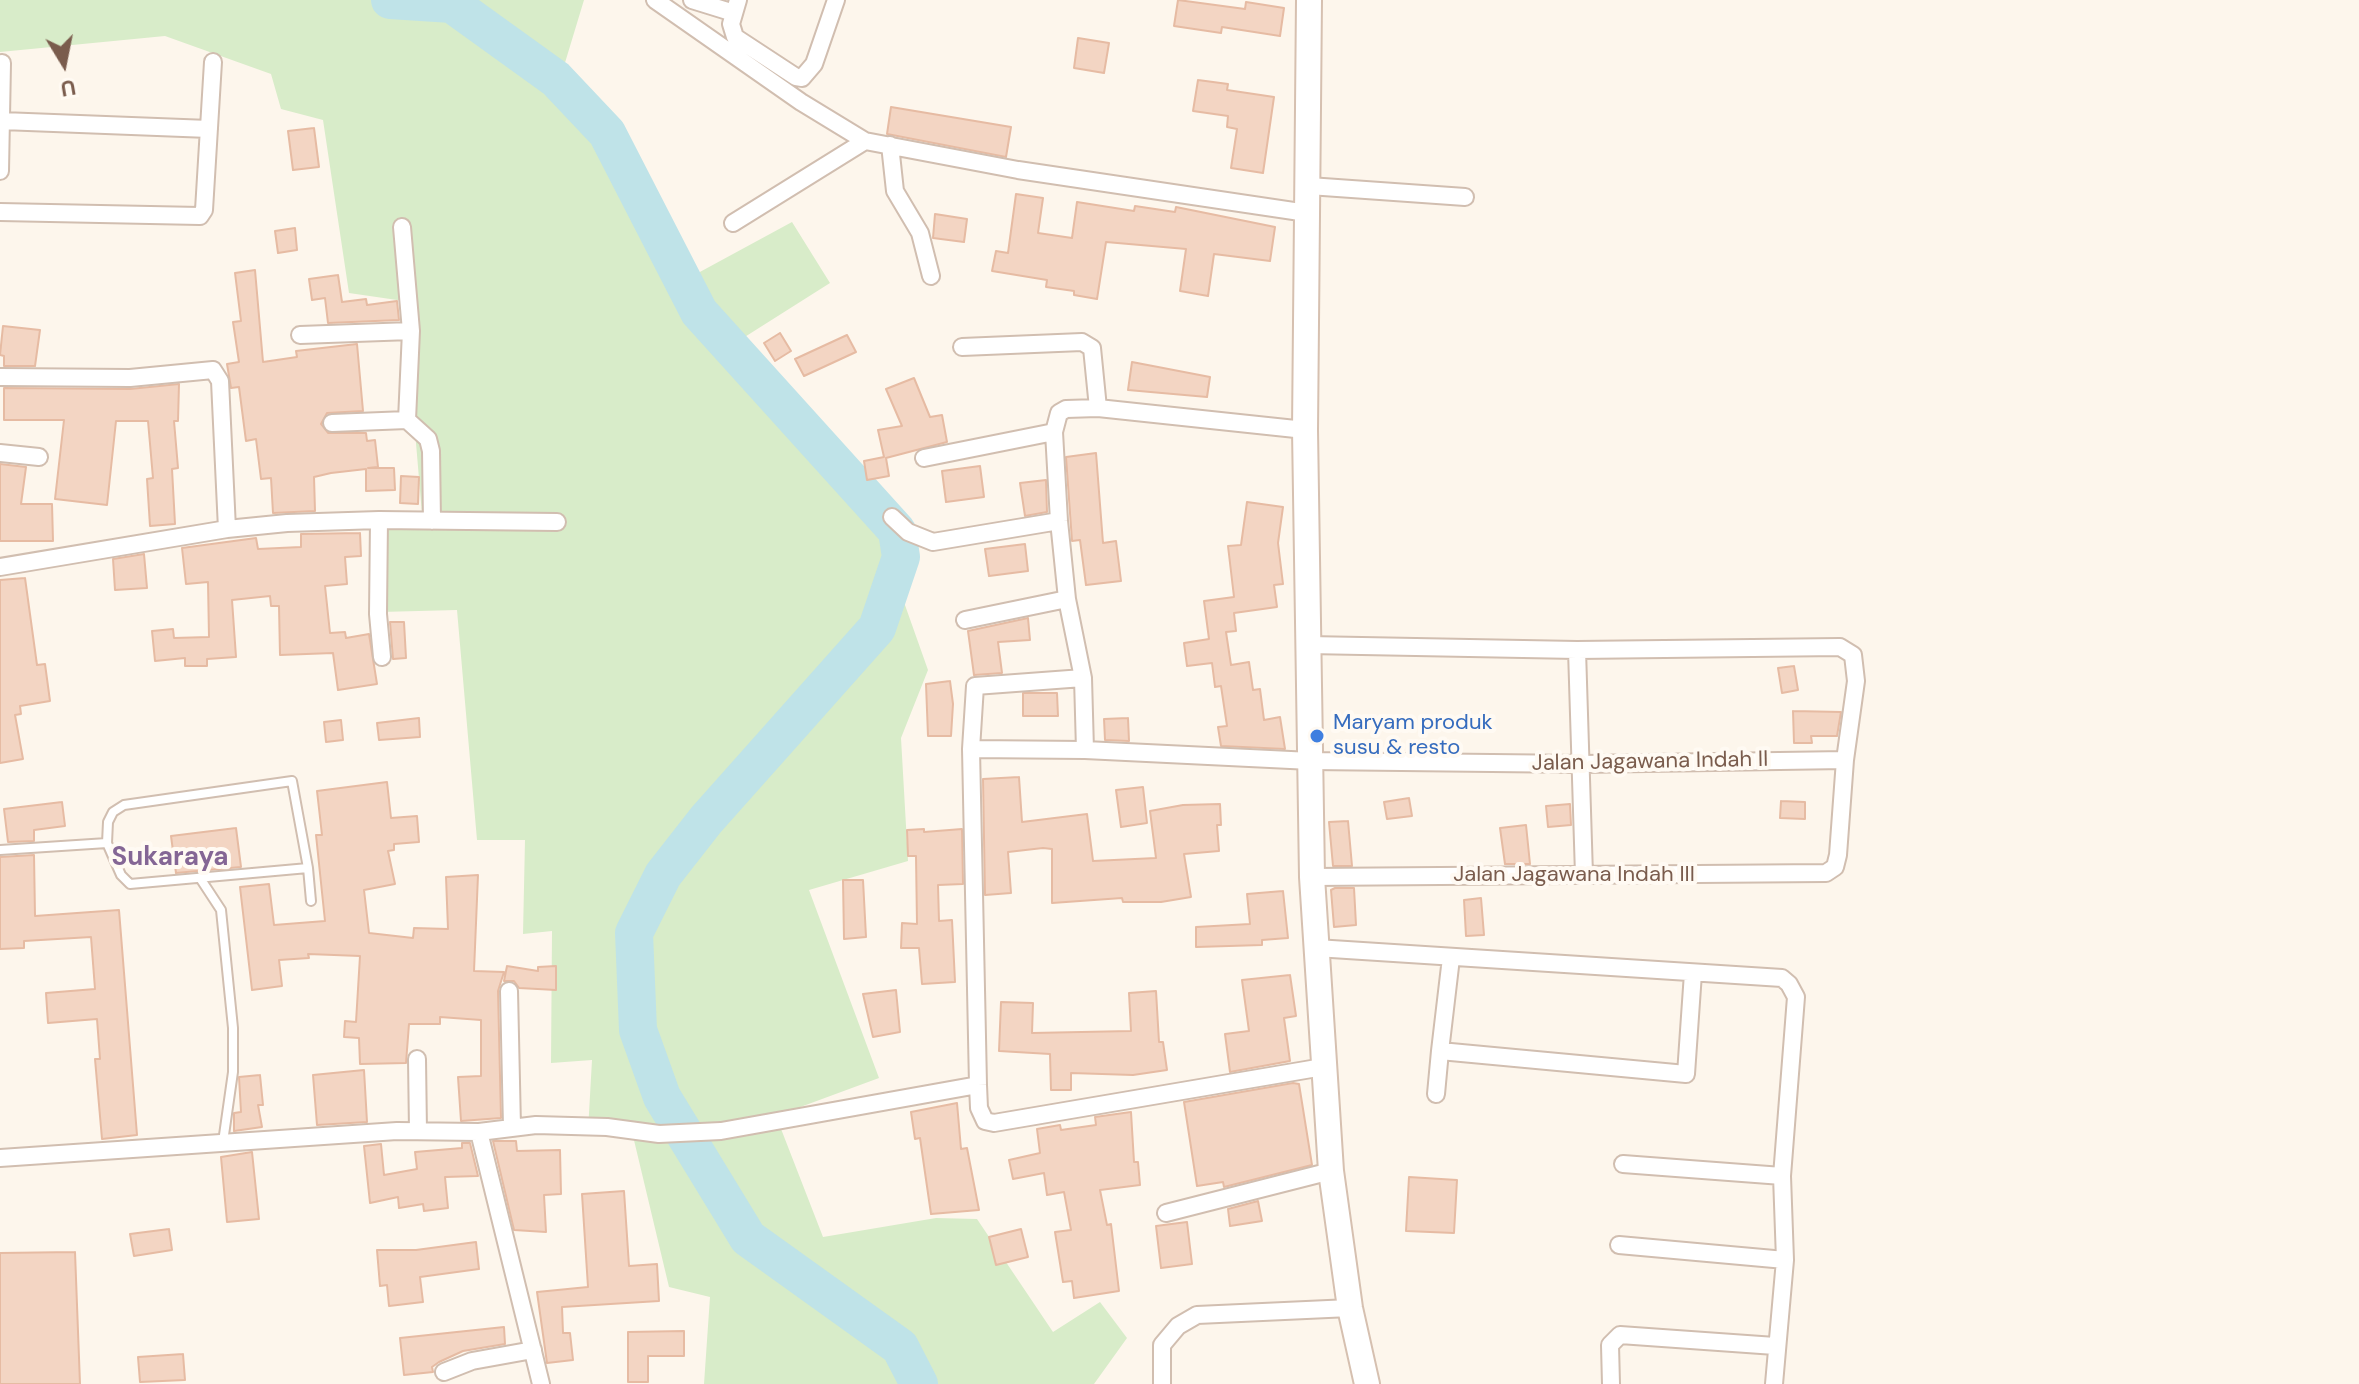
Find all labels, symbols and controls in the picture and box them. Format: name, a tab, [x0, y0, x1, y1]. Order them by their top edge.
north arrow	[24, 24, 104, 104]
text: U	[58, 73, 78, 104]
place label: Maryam produk susu & resto	[1333, 710, 1493, 762]
marker: Maryam produk susu & resto	[1308, 727, 1326, 745]
street label: Jalan Jagawana Indah II	[1532, 747, 1768, 777]
district label: Sukaraya	[112, 842, 228, 874]
street label: Jalan Jagawana Indah III	[1453, 862, 1695, 888]

